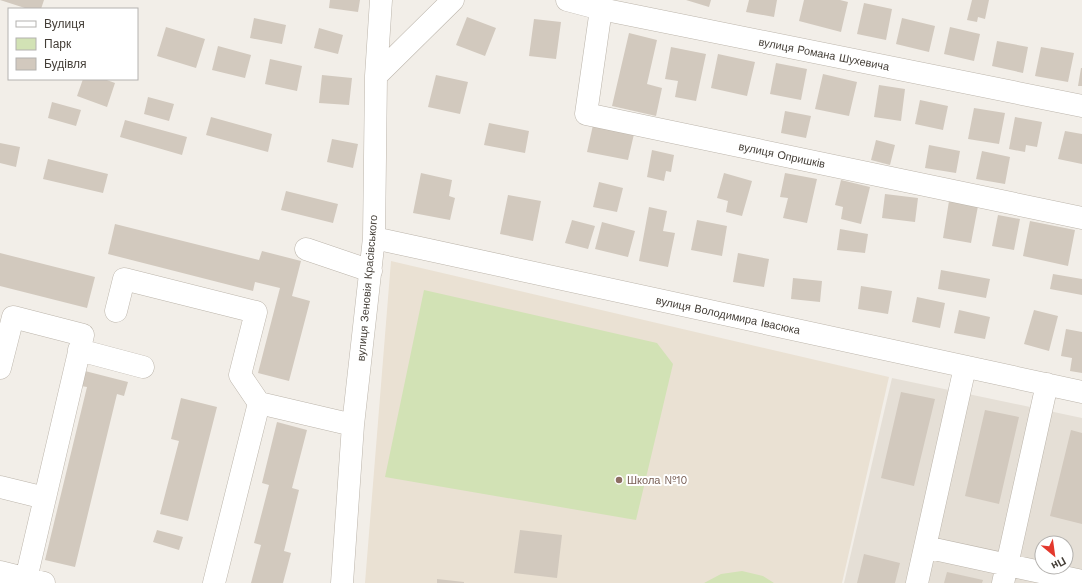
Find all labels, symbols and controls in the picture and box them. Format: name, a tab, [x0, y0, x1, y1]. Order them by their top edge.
legend	[8, 8, 138, 80]
text: Вулиця	[44, 17, 85, 31]
street label: вулиця Романа Шухевича	[757, 35, 891, 74]
text: Парк	[44, 37, 72, 51]
text: Будівля	[44, 57, 86, 71]
street label: вулиця Опришків	[737, 140, 826, 171]
street label: вулиця Зеновія Красівського	[355, 214, 380, 362]
street label: вулиця Володимира Івасюка	[655, 294, 802, 337]
place label: Школа №10	[627, 474, 688, 487]
marker: Школа №10	[614, 475, 624, 485]
north arrow	[1034, 535, 1074, 575]
text: Пн	[1049, 554, 1068, 573]

